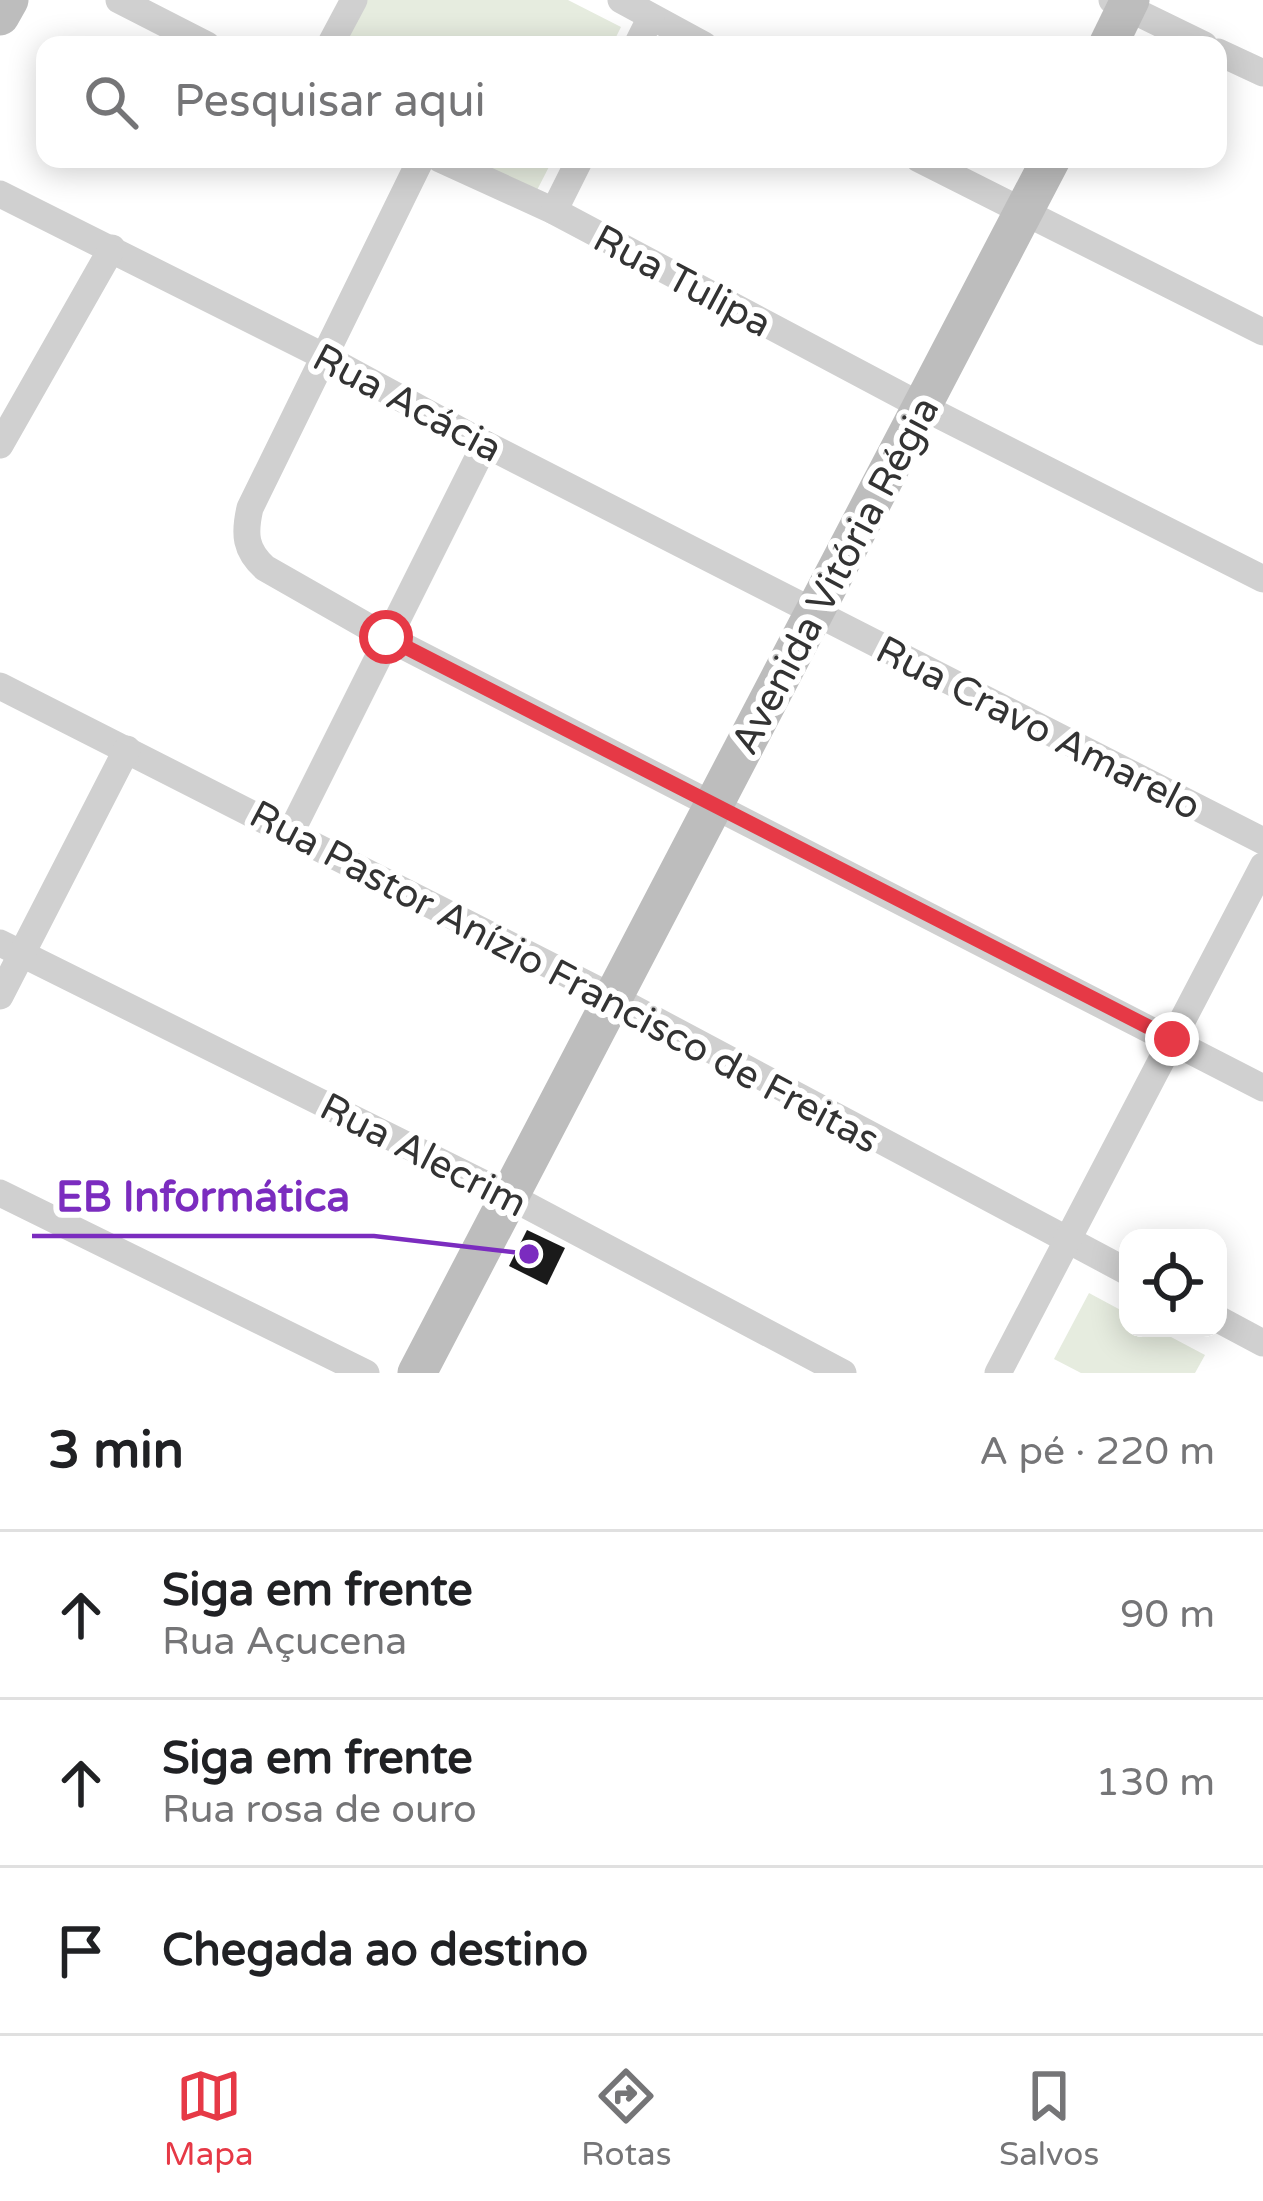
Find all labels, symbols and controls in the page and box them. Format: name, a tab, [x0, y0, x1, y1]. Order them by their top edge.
search box	[36, 36, 1227, 168]
icon: search	[78, 69, 144, 135]
text: Pesquisar aqui	[174, 75, 486, 129]
street label: Rua Tulipa	[585, 215, 779, 348]
street label: Rua Acácia	[305, 334, 510, 473]
street label: Avenida Vitória Régia	[721, 389, 949, 762]
route start	[359, 610, 413, 664]
street label: Rua Cravo Amarelo	[868, 626, 1208, 830]
street label: Rua Pastor Anízio Francisco de Freitas	[242, 791, 887, 1164]
route end	[1145, 1012, 1199, 1066]
street label: Rua Alecrim	[312, 1083, 534, 1227]
callout: EB Informática	[32, 1158, 374, 1236]
text: EB Informática	[56, 1172, 350, 1223]
map controls	[1119, 1229, 1227, 1337]
button: locate	[1119, 1229, 1227, 1337]
text: 3 min	[48, 1420, 184, 1482]
text: A pé · 220 m	[979, 1428, 1215, 1475]
text: Siga em frente	[162, 1564, 473, 1618]
icon: ahead	[48, 1582, 114, 1648]
text: 90 m	[1120, 1591, 1215, 1638]
text: Rua Açucena	[162, 1618, 407, 1665]
text: Siga em frente	[162, 1732, 473, 1786]
icon: ahead	[48, 1750, 114, 1816]
text: 130 m	[1096, 1759, 1215, 1806]
text: Rua rosa de ouro	[162, 1786, 477, 1833]
icon: arrive	[48, 1918, 114, 1984]
text: Chegada ao destino	[162, 1924, 588, 1978]
tab: Mapa	[164, 2063, 254, 2174]
tab: Rotas	[581, 2063, 671, 2174]
tab: Salvos	[999, 2063, 1099, 2174]

